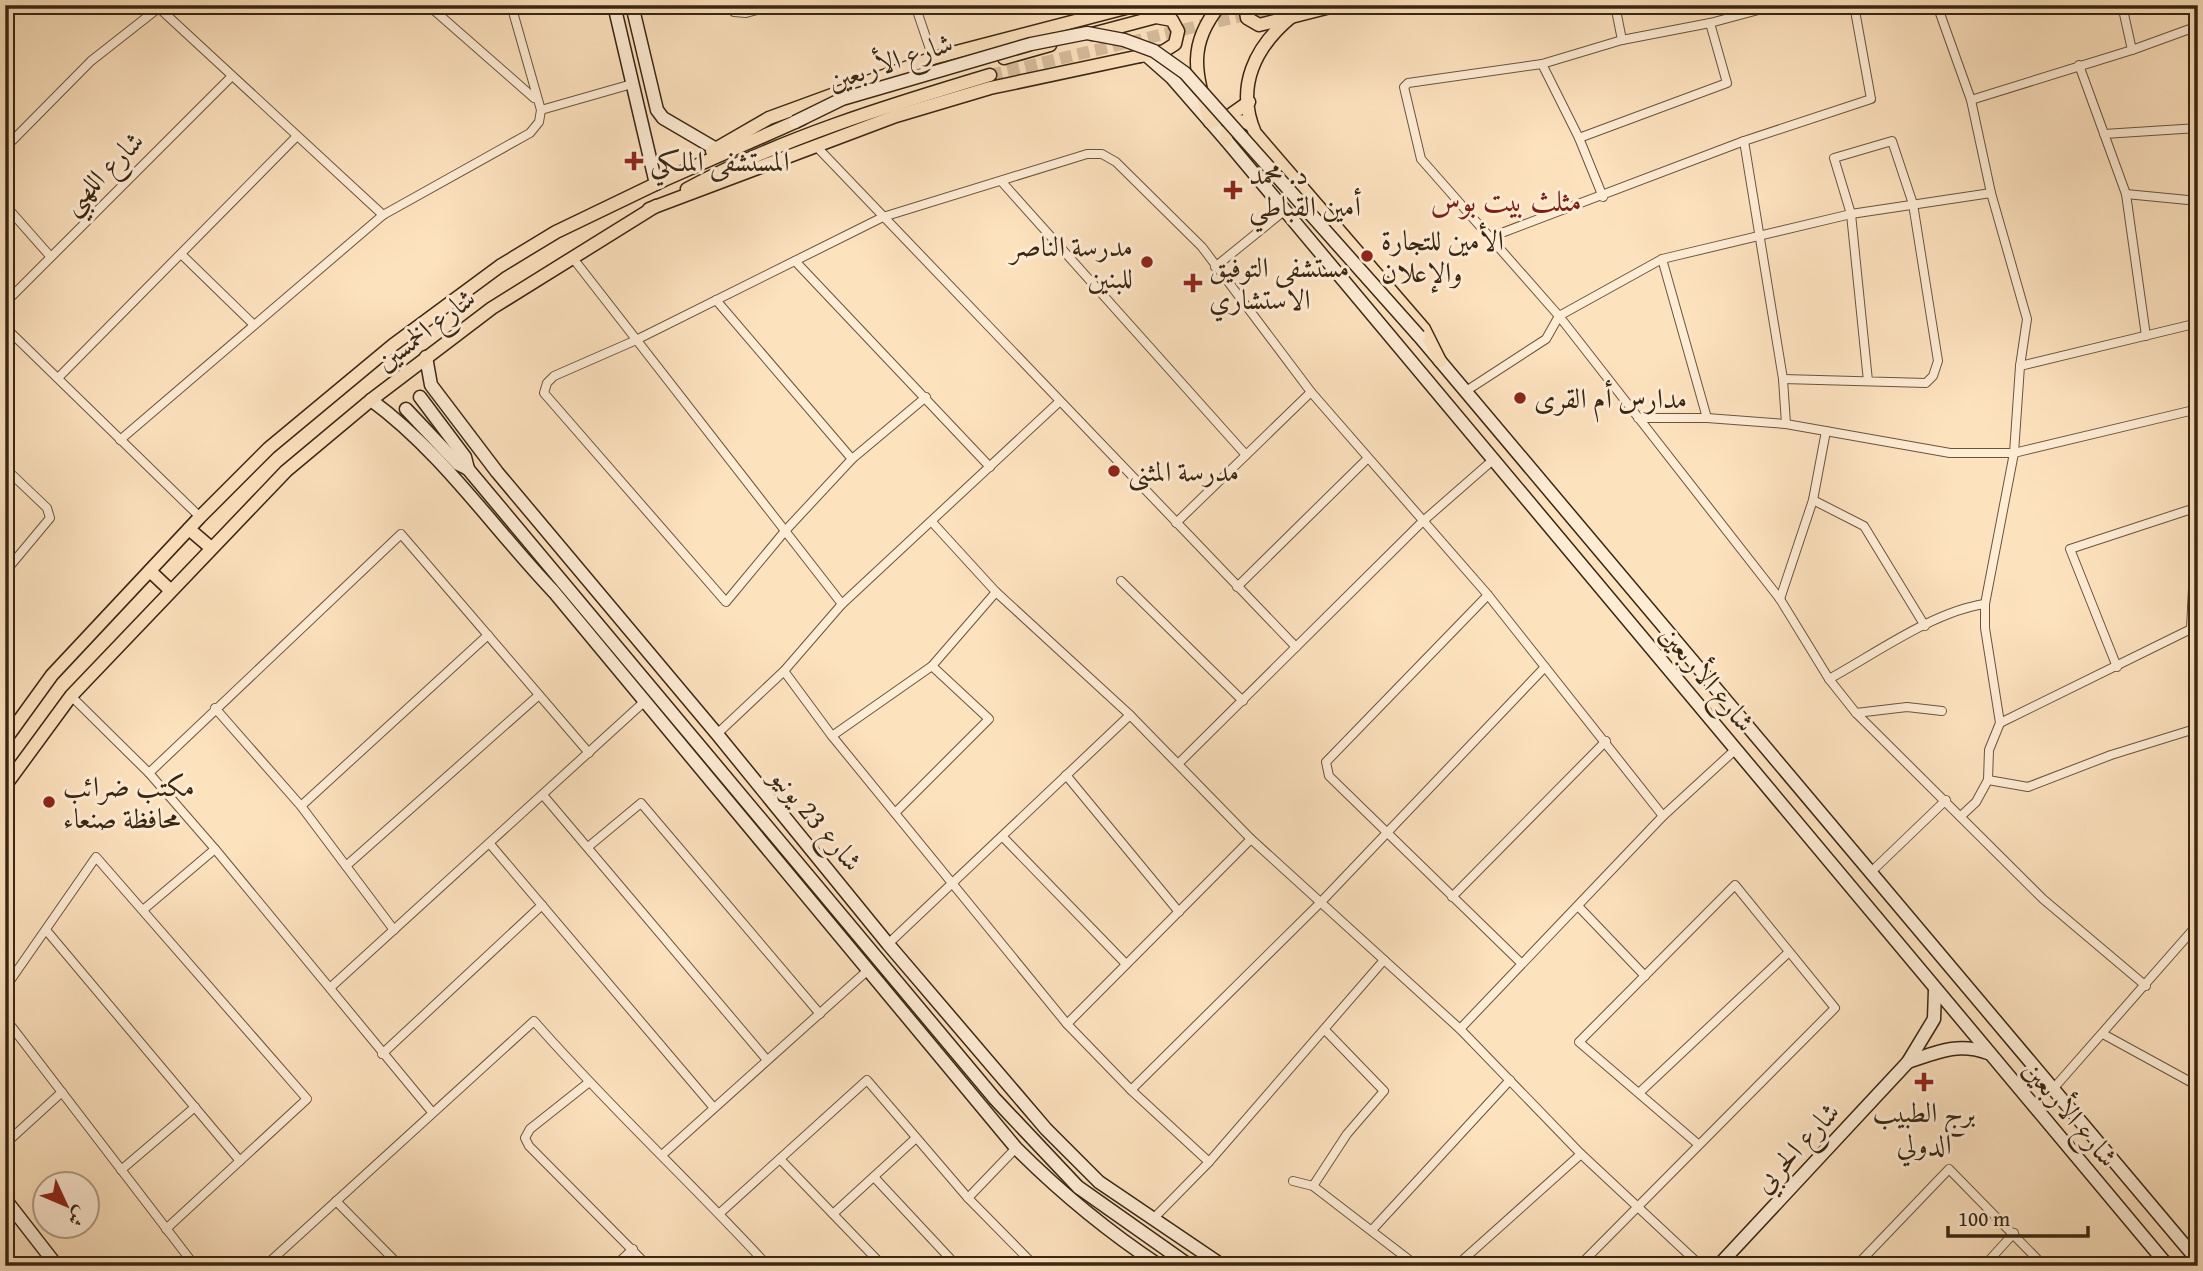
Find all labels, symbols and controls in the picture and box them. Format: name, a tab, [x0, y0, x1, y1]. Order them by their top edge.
street label: شارع الأربعين	[822, 21, 959, 104]
street label: شارع اللهبي	[51, 121, 157, 227]
place label: المستشفى الملكي	[650, 140, 790, 187]
marker: المستشفى الملكي	[624, 151, 644, 171]
place label: د. محمد أمين القباطي	[1249, 153, 1361, 233]
district label: مثلث بيت بوس	[1430, 178, 1582, 222]
marker: د. محمد أمين القباطي	[1223, 180, 1243, 200]
place label: الأمين للتجارة والإعلان	[1381, 219, 1504, 294]
place label: مدرسة الناصر للبنين	[1007, 225, 1133, 298]
place label: مستشفى التوفيق الاستشاري	[1209, 246, 1350, 322]
marker: الأمين للتجارة والإعلان	[1359, 248, 1375, 264]
marker: مدرسة الناصر للبنين	[1139, 254, 1155, 270]
marker: مستشفى التوفيق الاستشاري	[1183, 273, 1203, 293]
street label: شارع الخمسين	[366, 277, 486, 383]
place label: مدارس أم القرى	[1534, 377, 1687, 423]
marker: مدارس أم القرى	[1512, 390, 1528, 406]
place label: مدرسة المثنى	[1128, 450, 1239, 492]
marker: مدرسة المثنى	[1106, 463, 1122, 479]
street label: شارع الأربعين	[1648, 615, 1766, 743]
street label: شارع 23 يونيو	[757, 755, 873, 882]
place label: مكتب ضرائب محافظة صنعاء	[63, 765, 195, 838]
marker: مكتب ضرائب محافظة صنعاء	[41, 794, 57, 810]
street label: شارع الأربعين	[2011, 1050, 2129, 1178]
marker: برج الطبيب الدولي	[1914, 1072, 1934, 1092]
place label: برج الطبيب الدولي	[1873, 1091, 1975, 1167]
street label: شارع الحربي	[1743, 1092, 1851, 1204]
north arrow	[32, 1170, 102, 1240]
scale bar	[1948, 1194, 2088, 1238]
text: ش	[62, 1200, 95, 1233]
text: 100 m	[1958, 1203, 2010, 1234]

